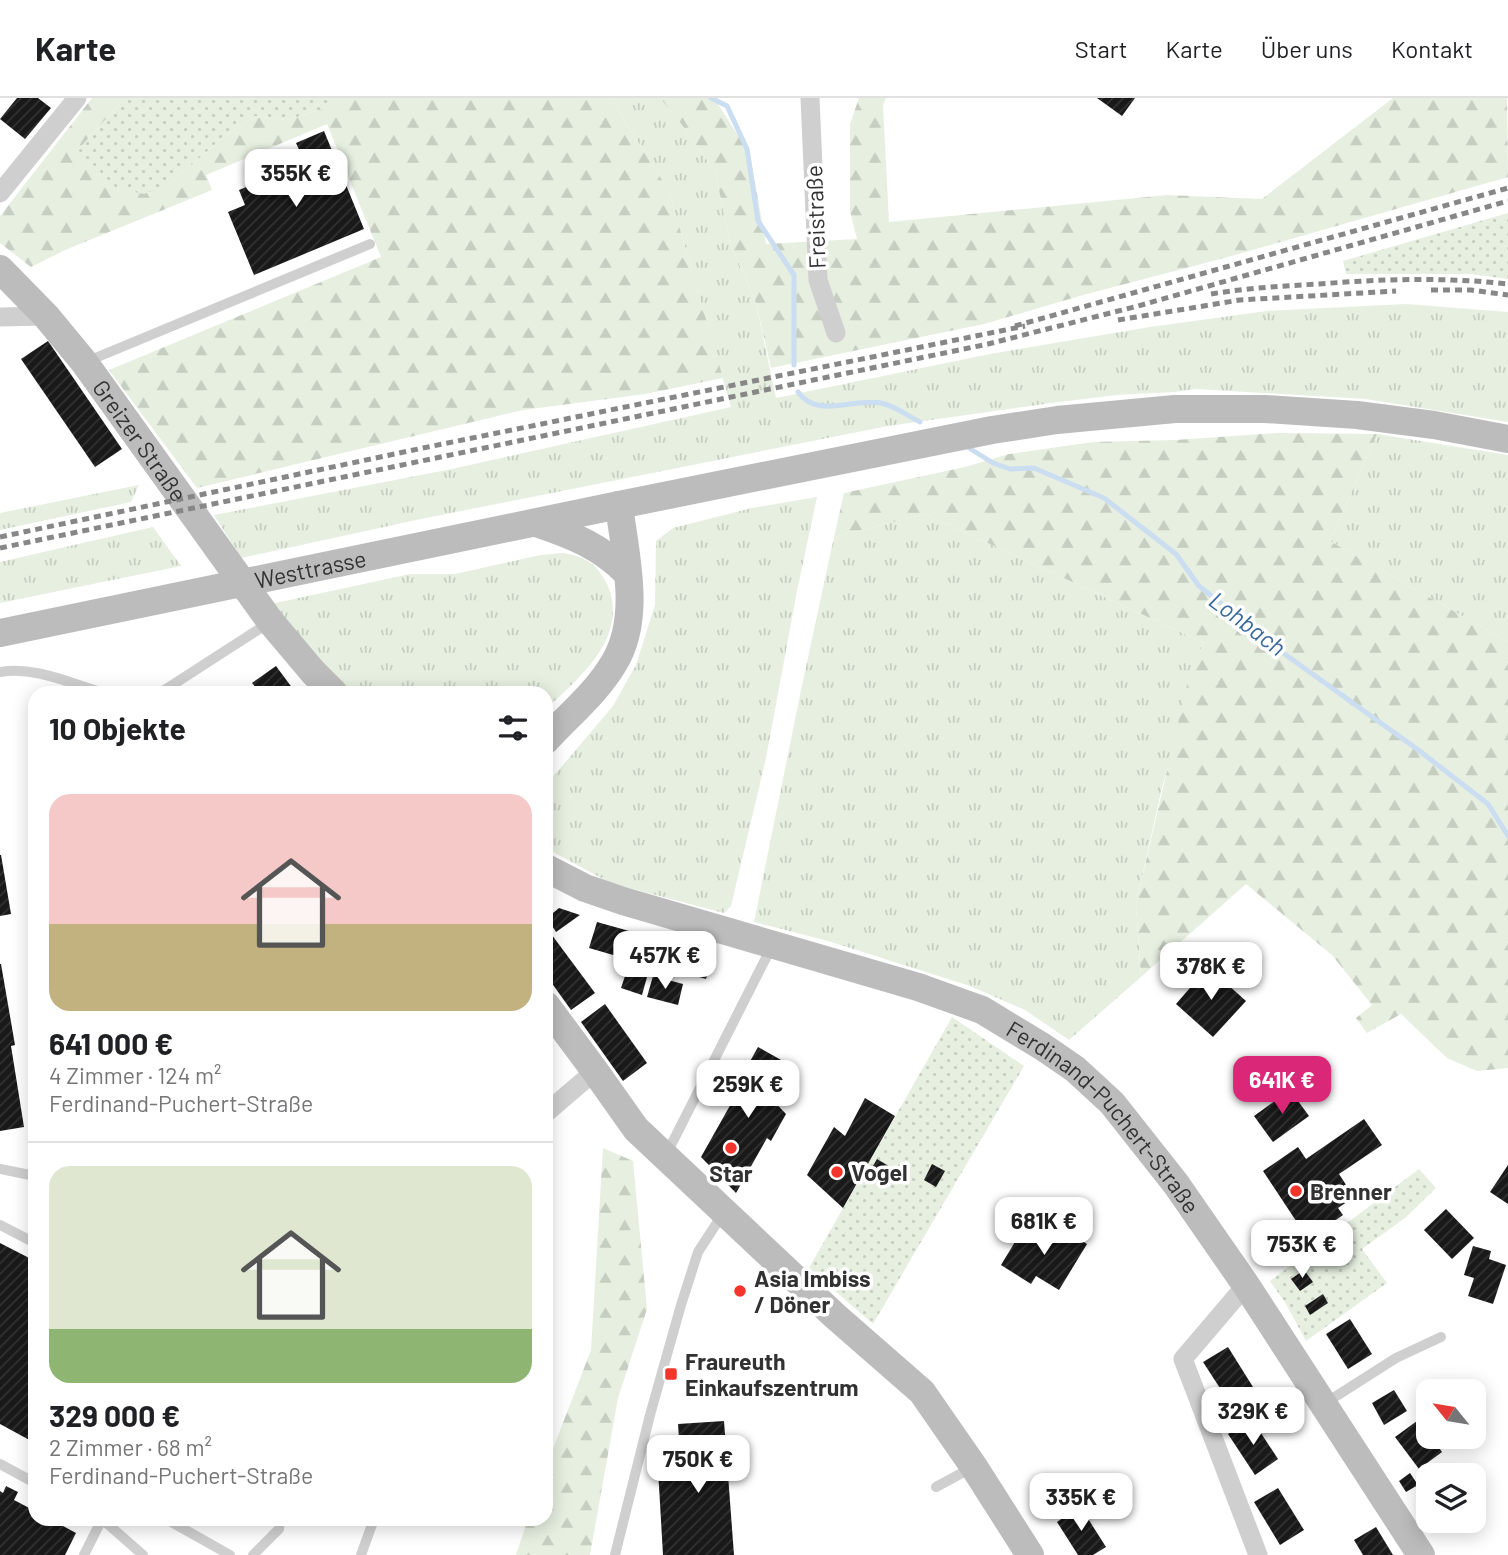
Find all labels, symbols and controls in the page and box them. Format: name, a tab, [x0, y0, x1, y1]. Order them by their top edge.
text: Karte	[35, 28, 116, 68]
text: Start	[1075, 34, 1128, 63]
text: Karte	[1166, 34, 1223, 63]
text: Über uns	[1261, 34, 1353, 63]
text: Kontakt	[1391, 34, 1473, 63]
pin: 355K €	[239, 150, 353, 209]
text: 355K €	[261, 158, 331, 186]
street label: Freistraße	[799, 165, 831, 269]
street label: Greizer Straße	[87, 374, 193, 507]
street label: Westtrasse	[252, 544, 369, 594]
water label: Lohbach	[1204, 585, 1292, 661]
icon: filters	[494, 709, 532, 747]
text: 10 Objekte	[49, 710, 186, 746]
icon: home	[228, 840, 354, 966]
pin: 457K €	[608, 932, 722, 991]
text: 457K €	[629, 940, 701, 968]
pin: 378K €	[1154, 942, 1268, 1002]
text: 378K €	[1176, 951, 1246, 979]
street label: Ferdinand-Puchert-Straße	[1002, 1014, 1206, 1218]
text: 641 000 €	[49, 1025, 173, 1061]
pin: 641K €	[1225, 1056, 1339, 1116]
pin: 259K €	[691, 1060, 805, 1120]
text: 4 Zimmer · 124 m²	[49, 1061, 221, 1089]
text: 641K €	[1249, 1065, 1315, 1093]
text: 259K €	[712, 1069, 784, 1097]
text: Ferdinand-Puchert-Straße	[49, 1089, 313, 1117]
marker: Star	[723, 1140, 739, 1156]
place label: Vogel	[851, 1158, 908, 1186]
place label: Star	[709, 1159, 753, 1187]
marker: Vogel	[829, 1164, 845, 1180]
place label: Brenner	[1310, 1177, 1392, 1205]
marker: Brenner	[1288, 1183, 1304, 1199]
pin: 681K €	[987, 1198, 1101, 1257]
text: 681K €	[1011, 1206, 1077, 1234]
icon: home	[228, 1212, 354, 1338]
pin: 753K €	[1245, 1220, 1359, 1280]
text: 753K €	[1267, 1229, 1337, 1257]
place label: Asia Imbiss / Döner	[754, 1264, 871, 1318]
marker: Asia Imbiss / Döner	[732, 1283, 748, 1299]
place label: Fraureuth Einkaufszentrum	[685, 1347, 858, 1401]
marker: Fraureuth Einkaufszentrum	[663, 1366, 679, 1382]
north arrow	[1416, 1379, 1486, 1449]
map controls	[1416, 1379, 1486, 1533]
pin: 329K €	[1196, 1388, 1310, 1447]
text: 329K €	[1217, 1396, 1289, 1424]
text: 329 000 €	[49, 1397, 180, 1433]
text: 2 Zimmer · 68 m²	[49, 1433, 212, 1461]
pin: 750K €	[641, 1436, 755, 1495]
text: 750K €	[663, 1444, 733, 1472]
text: Ferdinand-Puchert-Straße	[49, 1461, 313, 1489]
button: layers	[1416, 1463, 1486, 1533]
pin: 335K €	[1024, 1474, 1138, 1533]
text: 335K €	[1046, 1482, 1116, 1510]

